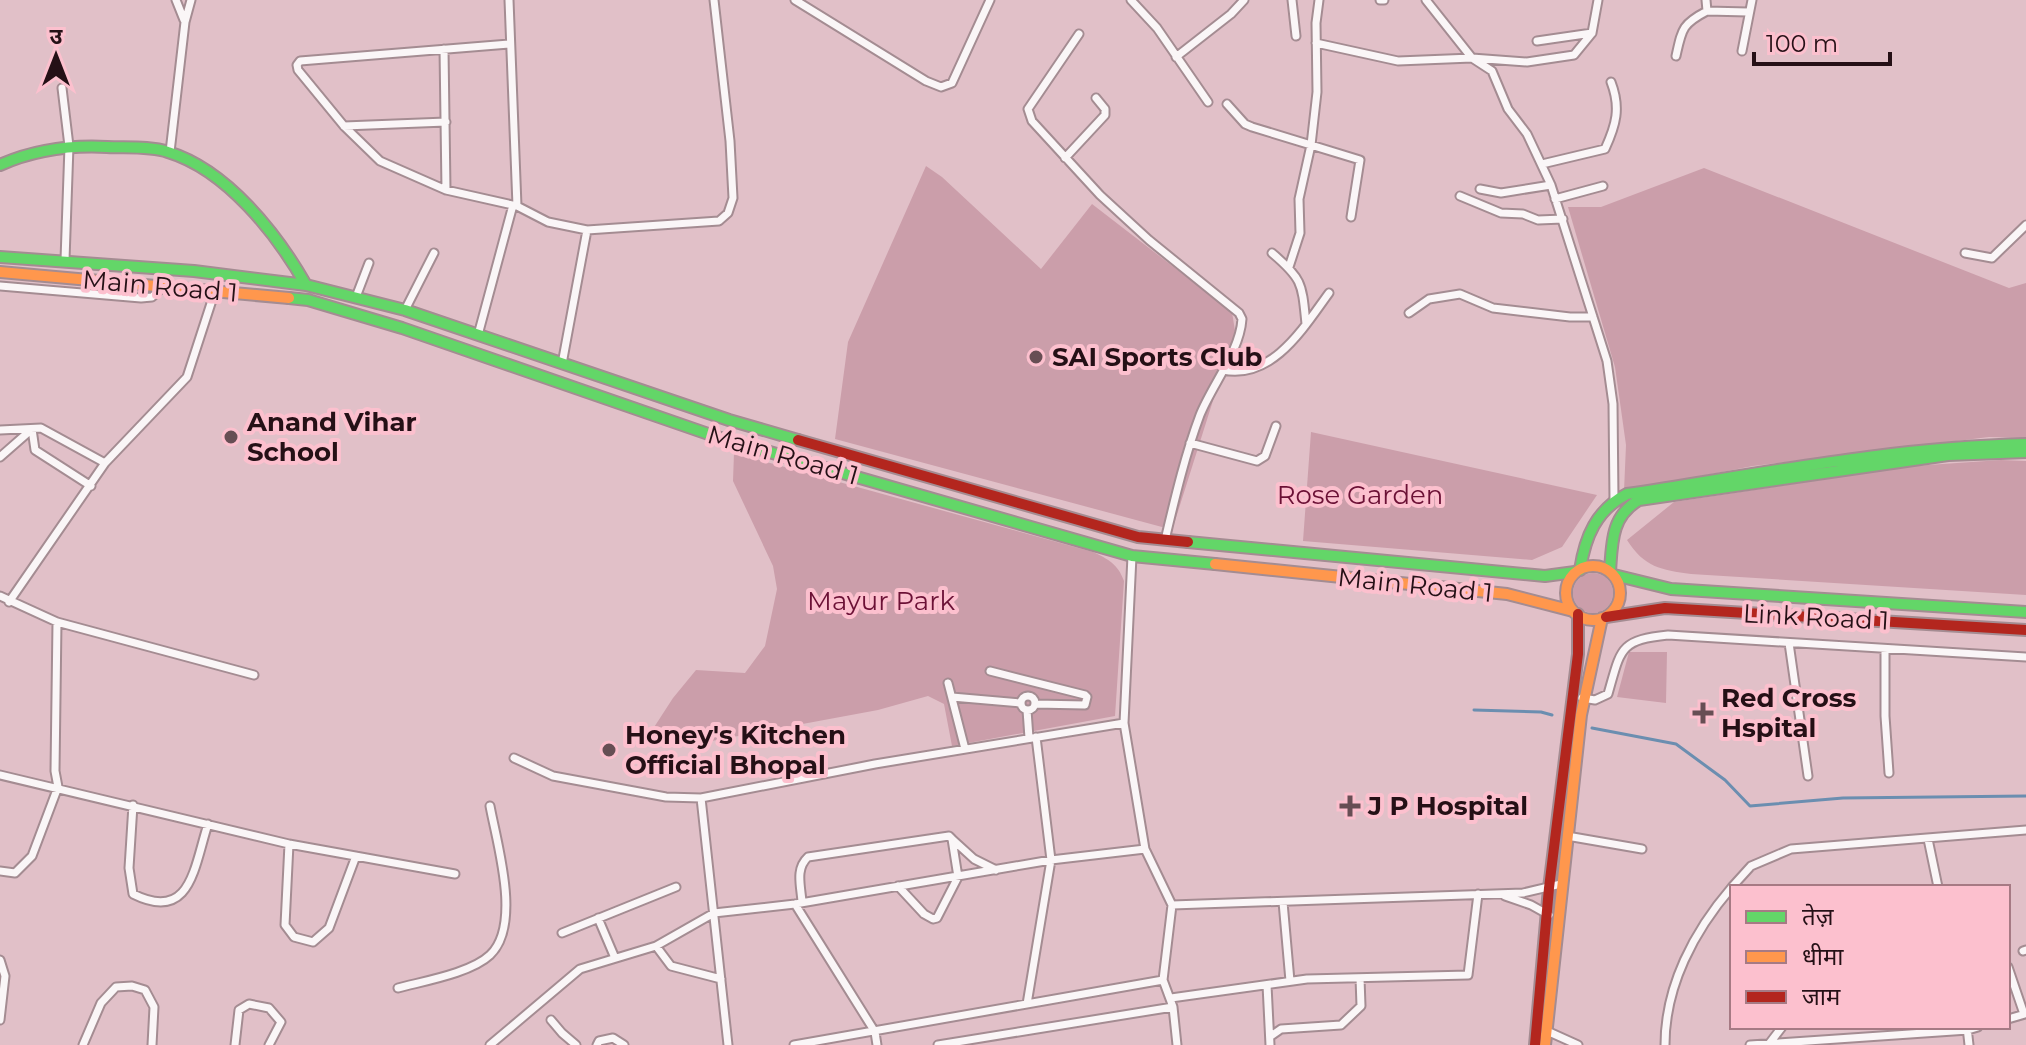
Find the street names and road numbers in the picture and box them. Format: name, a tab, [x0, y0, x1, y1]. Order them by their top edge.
street label: Main Road 1	[81, 263, 239, 309]
street label: Main Road 1	[704, 418, 862, 492]
street label: Main Road 1	[1336, 561, 1494, 609]
street label: Link Road 1	[1742, 597, 1890, 637]

